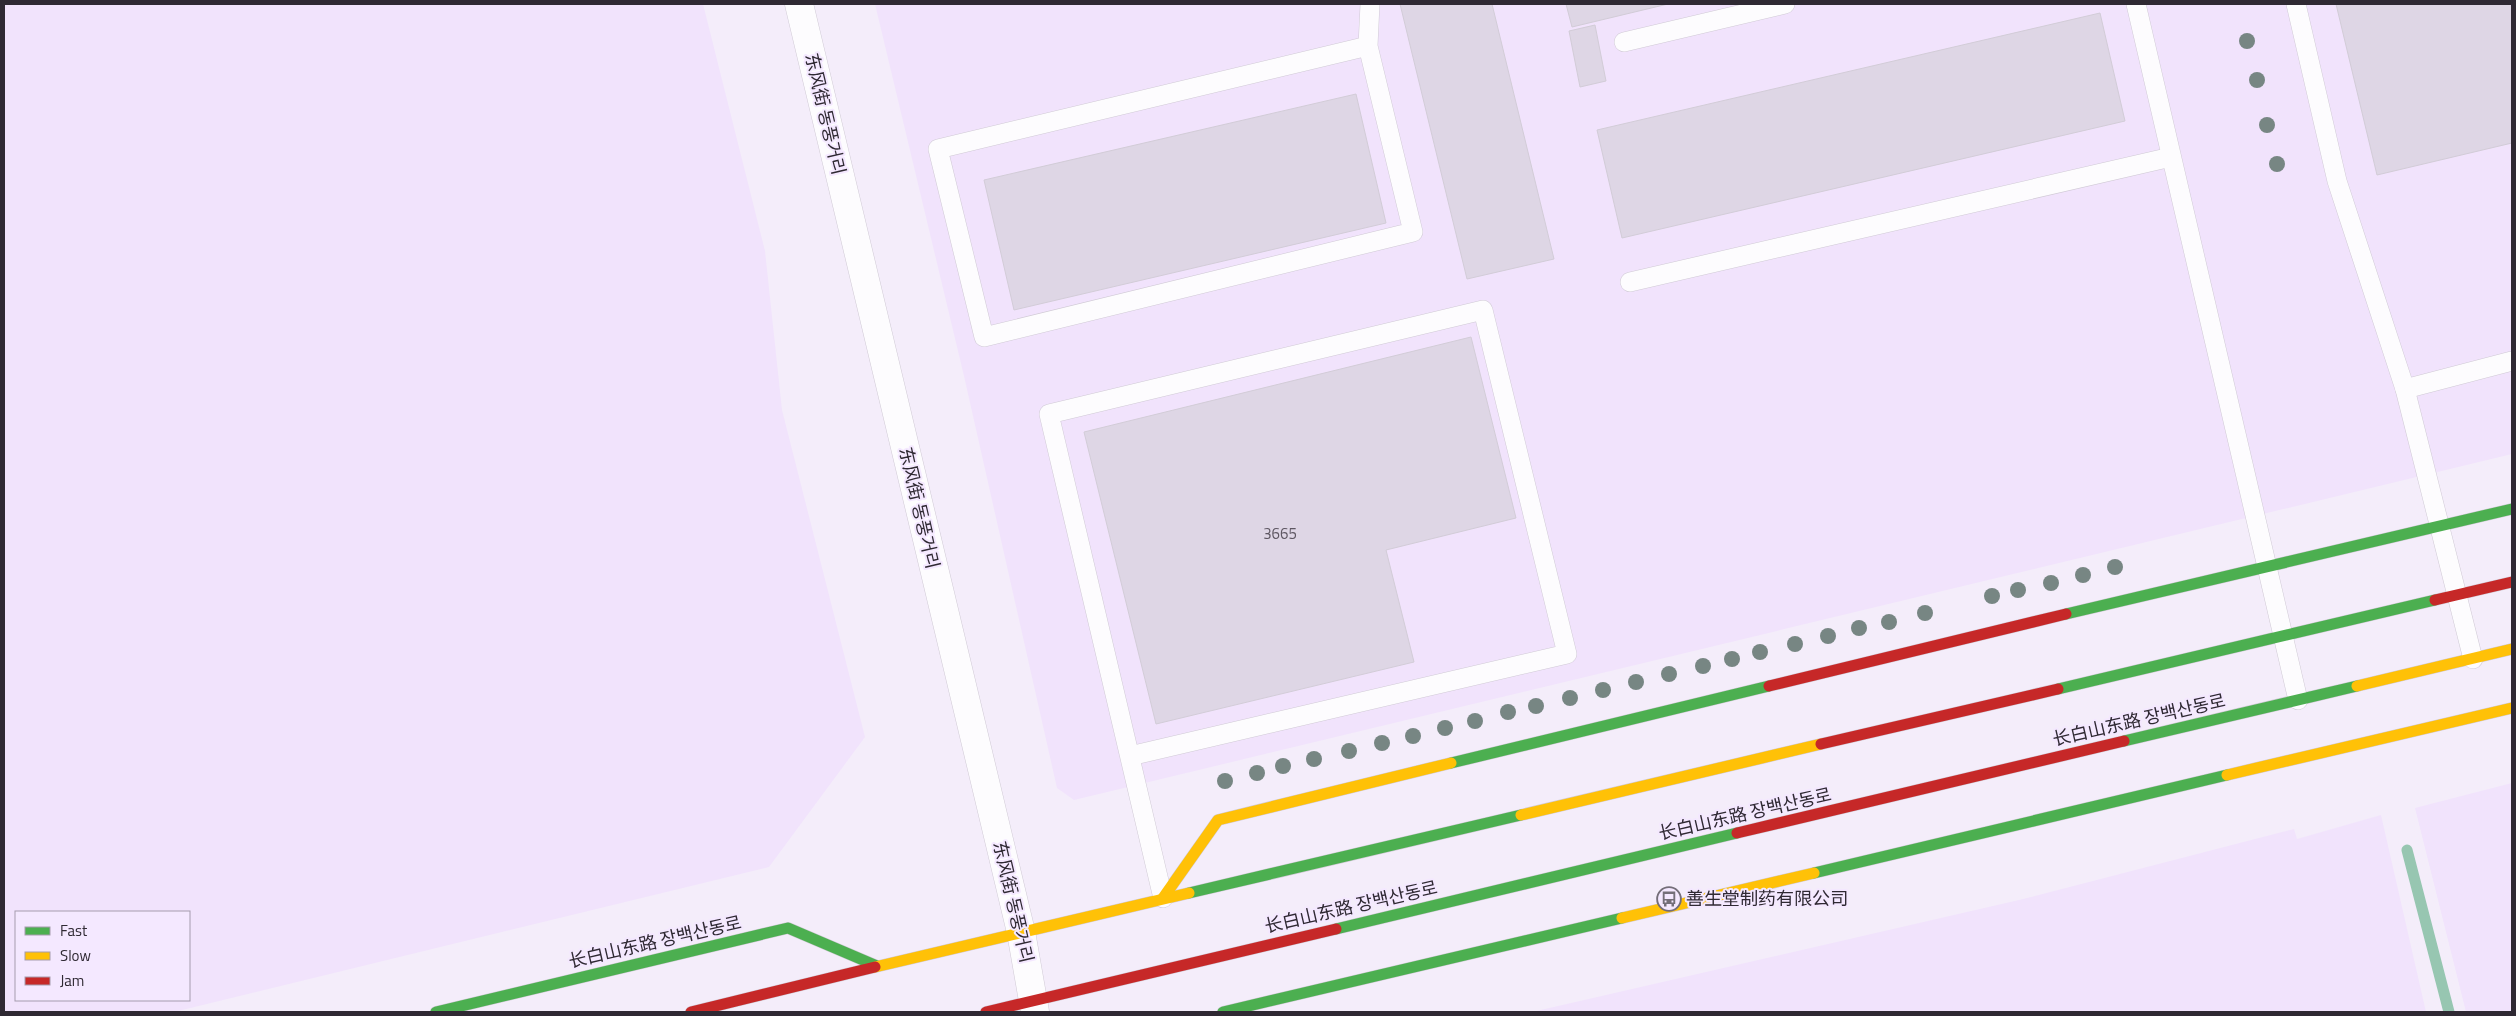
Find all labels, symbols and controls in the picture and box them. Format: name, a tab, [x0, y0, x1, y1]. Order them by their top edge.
street label: 东风街 동풍거리	[798, 50, 853, 177]
street label: 东风街 동풍거리	[892, 444, 947, 571]
house number: 3665	[1263, 522, 1297, 545]
street label: 长白山东路 장백산동로	[2050, 686, 2228, 753]
street label: 长白山东路 장백산동로	[1656, 780, 1834, 847]
street label: 东风街 동풍거리	[986, 838, 1041, 965]
street label: 长白山东路 장백산동로	[1262, 873, 1440, 940]
place label: 善生堂制药有限公司	[1686, 885, 1848, 912]
bus stop icon: 善生堂制药有限公司	[1656, 886, 1682, 912]
street label: 长白山东路 장백산동로	[566, 908, 744, 975]
legend	[15, 911, 190, 1001]
text: Fast	[60, 919, 88, 942]
text: Slow	[60, 944, 91, 967]
text: Jam	[60, 969, 84, 992]

